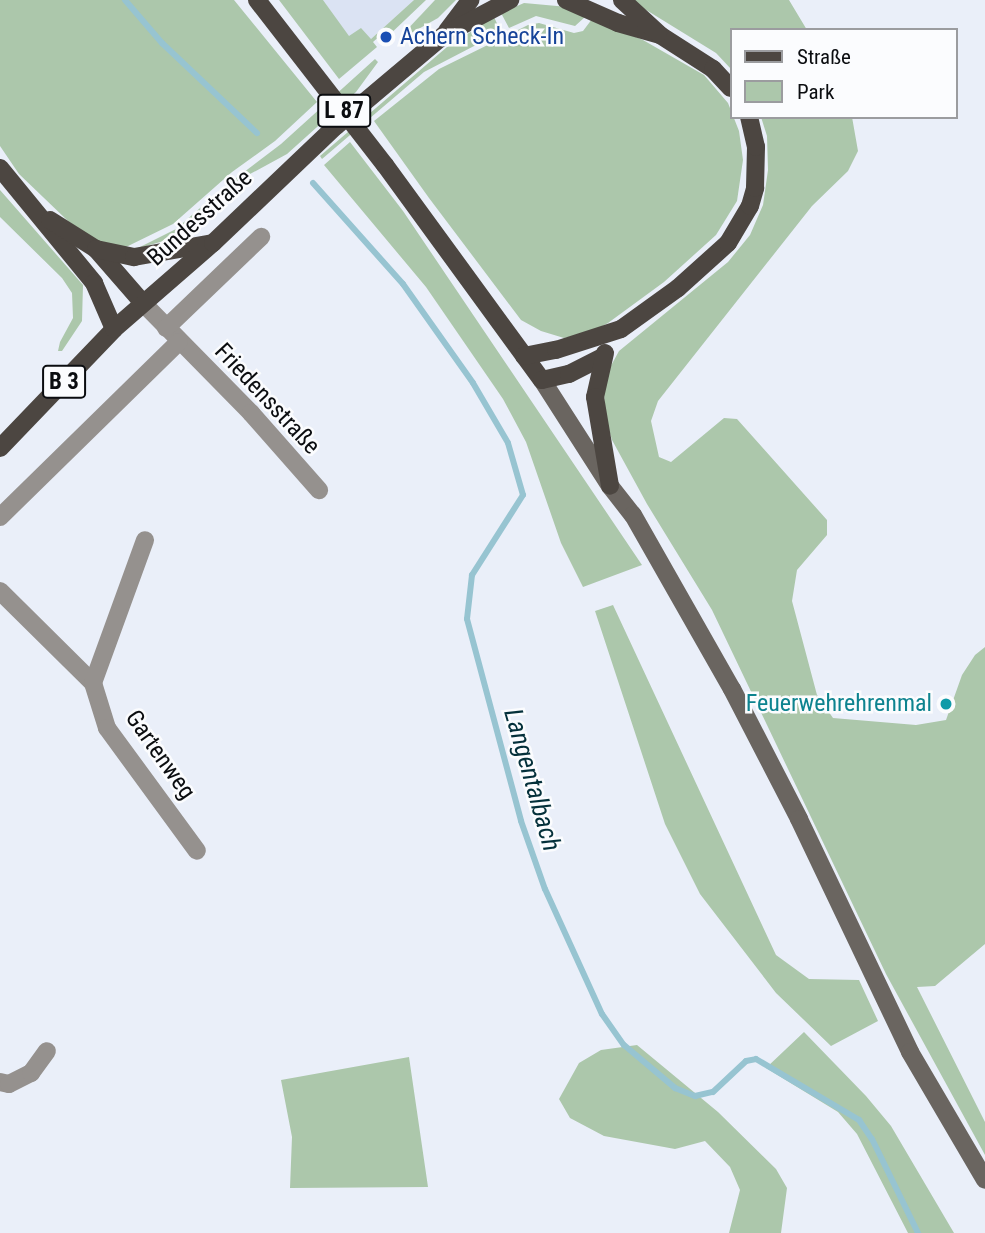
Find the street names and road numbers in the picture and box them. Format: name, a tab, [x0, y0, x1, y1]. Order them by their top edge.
road number: L 87	[316, 92, 372, 130]
street label: Bundesstraße	[142, 164, 258, 272]
street label: Friedensstraße	[208, 338, 326, 460]
road number: B 3	[41, 362, 87, 402]
street label: Gartenweg	[119, 705, 201, 805]

